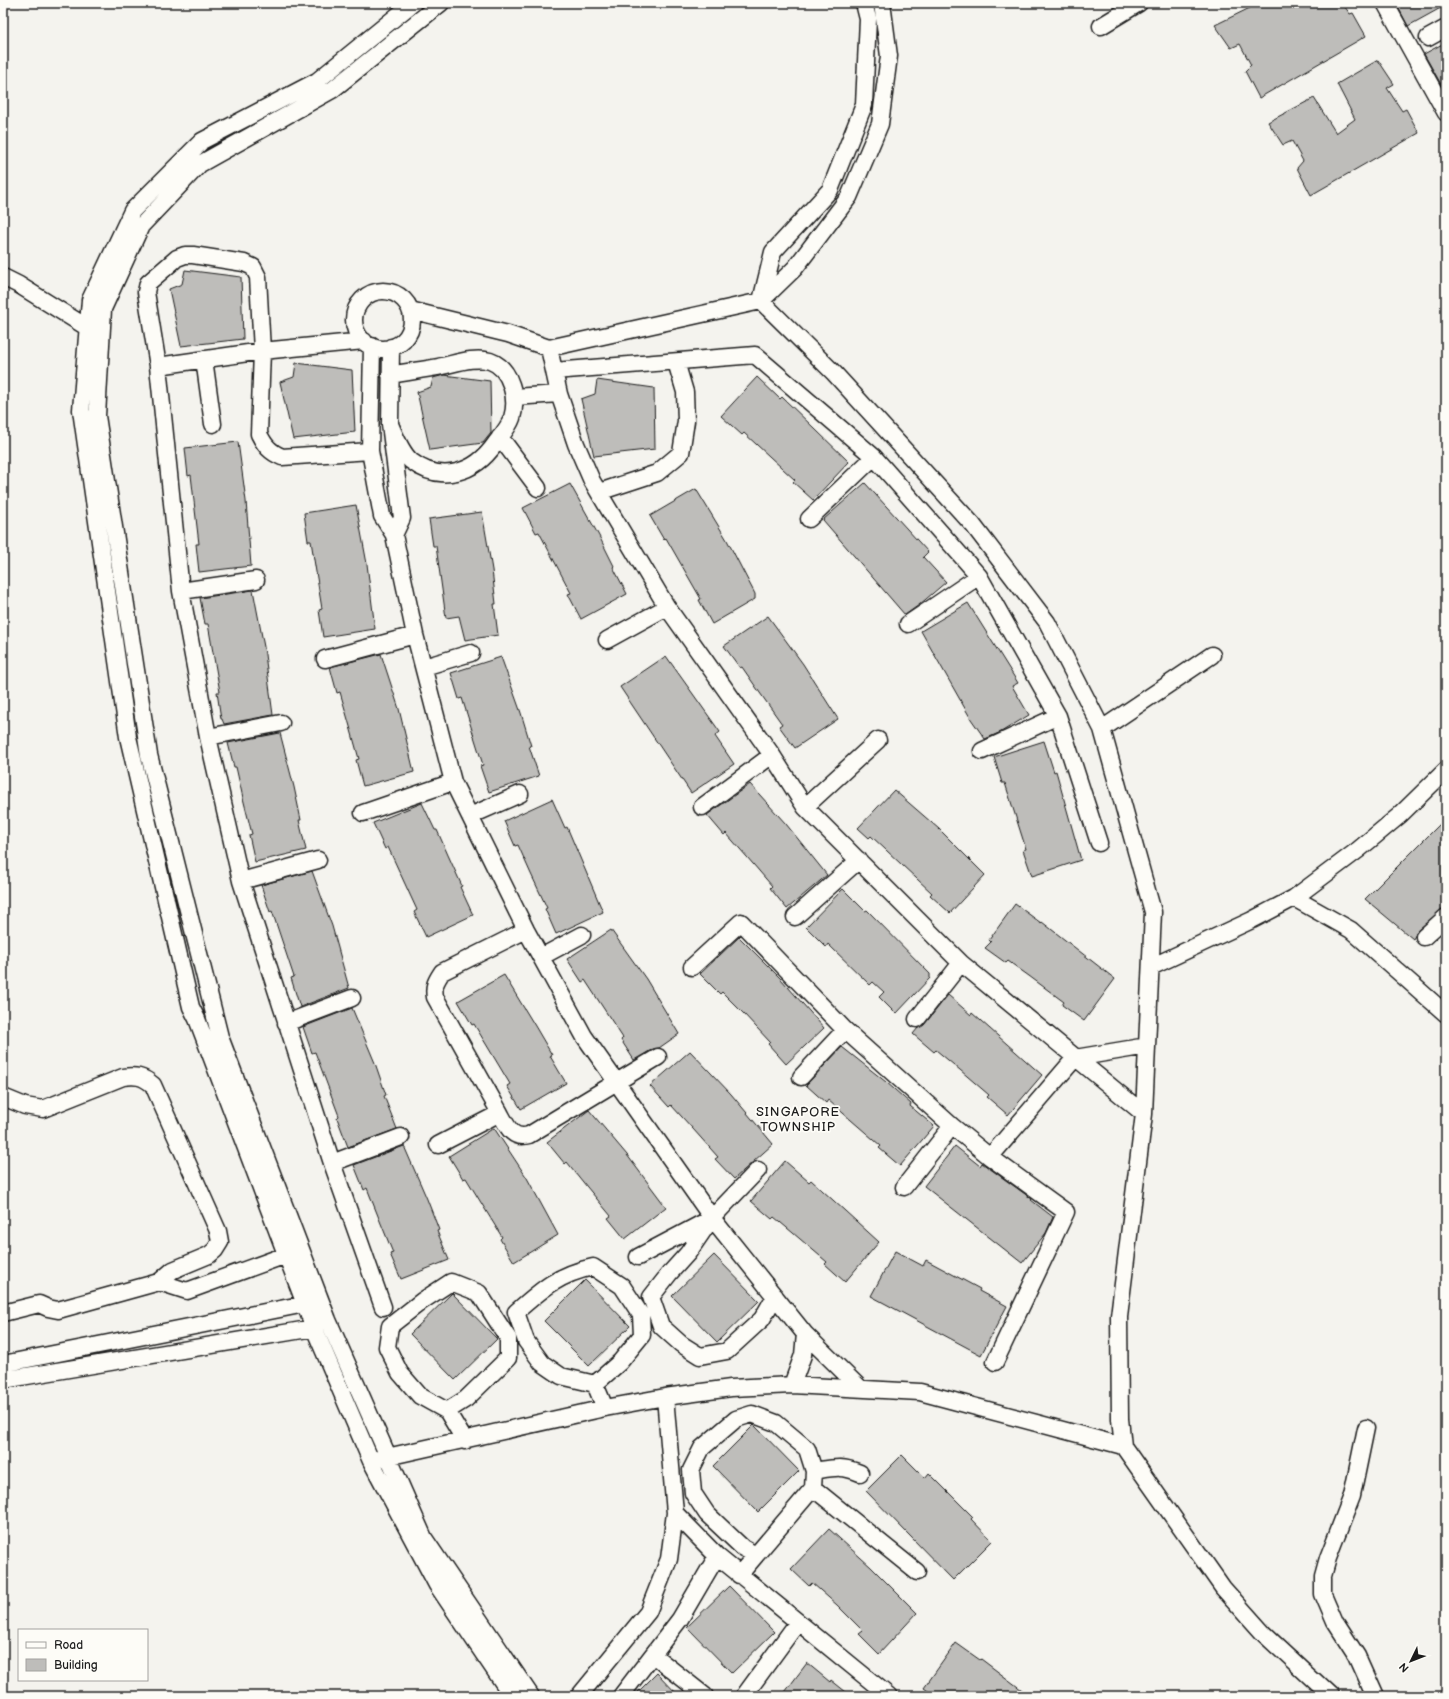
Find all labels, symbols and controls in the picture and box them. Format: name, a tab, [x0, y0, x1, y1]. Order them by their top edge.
district label: SINGAPORE TOWNSHIP	[756, 1104, 840, 1135]
legend	[18, 1629, 148, 1681]
text: Road	[54, 1638, 83, 1653]
north arrow	[1391, 1641, 1431, 1681]
text: Building	[54, 1658, 98, 1673]
text: N	[1396, 1660, 1412, 1675]

